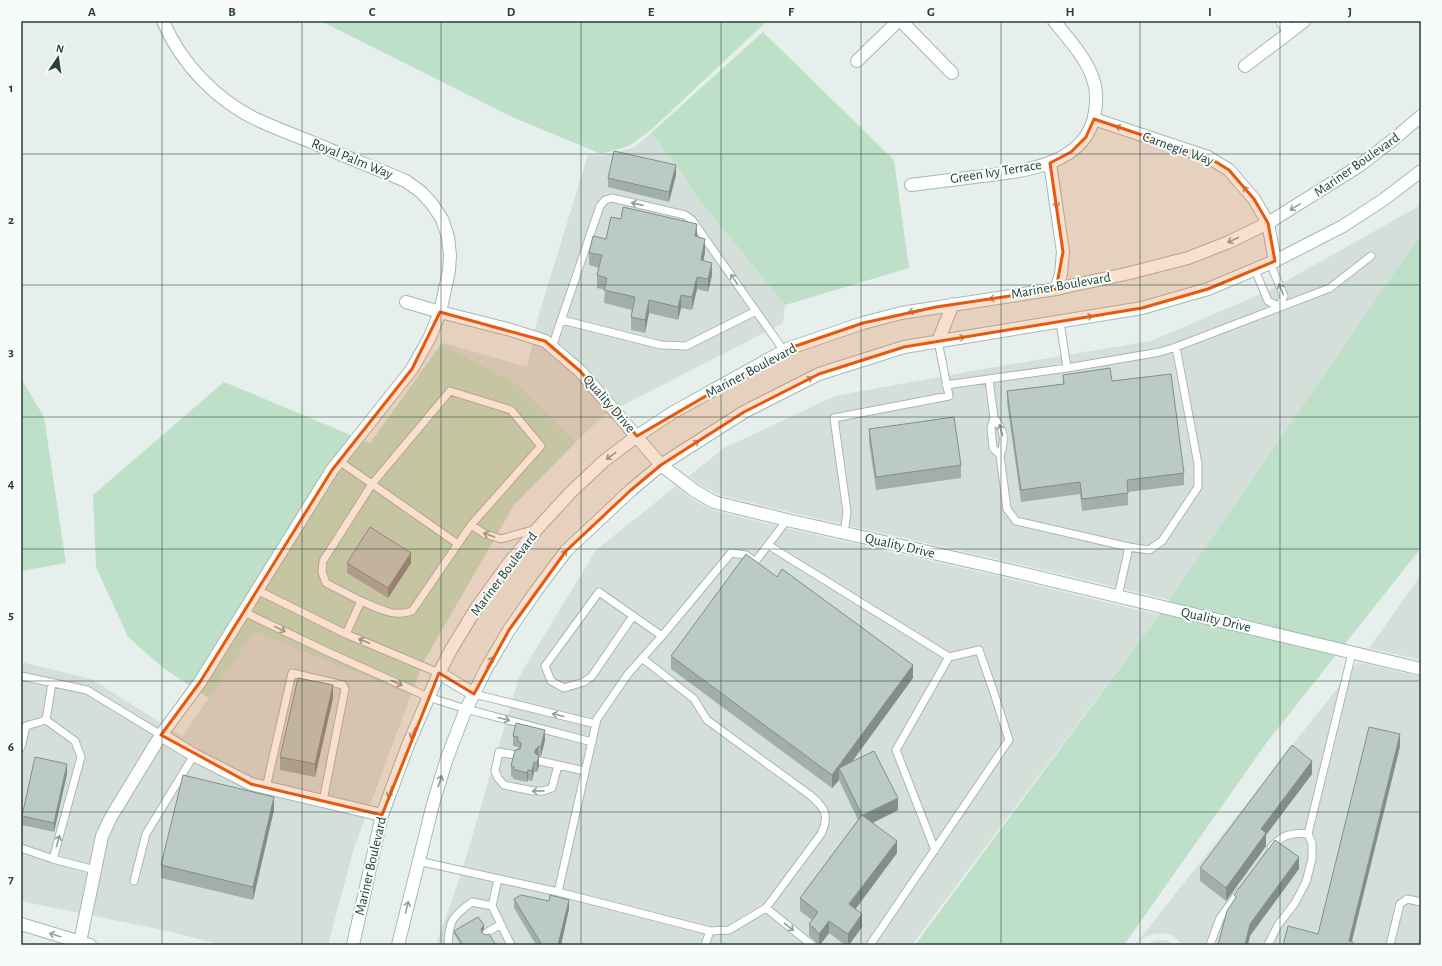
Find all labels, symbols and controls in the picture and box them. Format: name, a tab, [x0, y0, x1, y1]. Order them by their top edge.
text: A	[88, 6, 96, 19]
text: B	[228, 6, 236, 19]
text: C	[369, 6, 376, 19]
text: D	[507, 6, 516, 19]
text: E	[648, 6, 655, 19]
text: F	[788, 6, 795, 19]
text: G	[927, 6, 935, 19]
text: H	[1065, 6, 1075, 19]
text: I	[1208, 6, 1212, 19]
text: J	[1348, 6, 1352, 19]
north arrow	[38, 38, 78, 78]
text: N	[55, 43, 65, 55]
text: 1	[9, 82, 13, 95]
one-way arrow	[1115, 124, 1128, 131]
street label: Carnegie Way	[1141, 130, 1215, 168]
street label: Mariner Boulevard	[1312, 130, 1402, 200]
street label: Royal Palm Way	[309, 136, 395, 182]
street label: Green Ivy Terrace	[949, 158, 1043, 186]
one-way arrow	[1242, 186, 1252, 196]
one-way arrow	[1052, 195, 1060, 208]
one-way arrow	[631, 200, 644, 207]
one-way arrow	[1290, 203, 1301, 211]
text: 2	[8, 214, 14, 227]
one-way arrow	[1227, 237, 1239, 244]
street label: Mariner Boulevard	[1010, 270, 1112, 302]
one-way arrow	[730, 274, 738, 285]
one-way arrow	[1276, 283, 1284, 295]
one-way arrow	[988, 294, 1001, 302]
one-way arrow	[908, 307, 921, 315]
one-way arrow	[1080, 313, 1093, 321]
one-way arrow	[952, 334, 965, 342]
street label: Mariner Boulevard	[703, 341, 799, 401]
text: 3	[8, 346, 14, 359]
street label: Quality Drive	[580, 373, 638, 435]
one-way arrow	[801, 376, 813, 383]
one-way arrow	[997, 423, 1004, 436]
one-way arrow	[688, 440, 699, 448]
one-way arrow	[606, 451, 617, 460]
text: 4	[8, 478, 15, 491]
street label: Mariner Boulevard	[468, 530, 540, 618]
one-way arrow	[483, 531, 496, 538]
street label: Quality Drive	[864, 531, 936, 561]
one-way arrow	[559, 549, 568, 560]
street label: Quality Drive	[1180, 605, 1252, 635]
text: 5	[8, 609, 14, 622]
one-way arrow	[273, 626, 285, 633]
one-way arrow	[359, 637, 371, 644]
one-way arrow	[487, 656, 495, 668]
one-way arrow	[391, 680, 403, 687]
one-way arrow	[552, 710, 565, 718]
one-way arrow	[497, 716, 510, 723]
one-way arrow	[409, 726, 416, 738]
text: 6	[8, 741, 14, 754]
one-way arrow	[437, 775, 444, 788]
one-way arrow	[386, 786, 394, 798]
one-way arrow	[532, 787, 545, 794]
street label: Mariner Boulevard	[353, 815, 389, 917]
one-way arrow	[55, 835, 62, 848]
text: 7	[8, 873, 14, 886]
one-way arrow	[404, 901, 411, 914]
one-way arrow	[783, 922, 794, 931]
one-way arrow	[49, 931, 62, 938]

